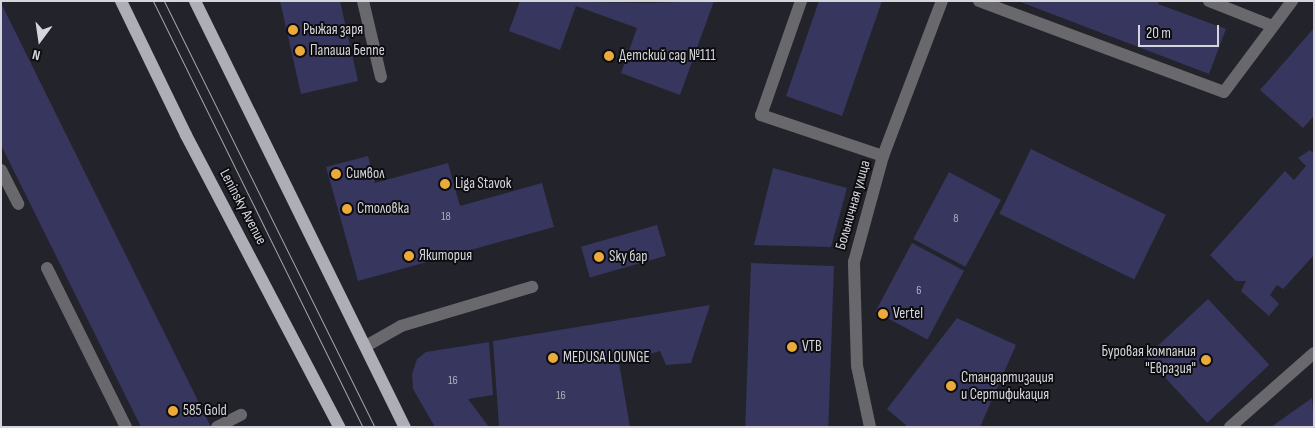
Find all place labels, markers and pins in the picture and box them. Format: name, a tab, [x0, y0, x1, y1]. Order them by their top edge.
place label: Рыжая заря	[303, 21, 363, 39]
marker: Рыжая заря	[287, 24, 299, 36]
place label: Папаша Беппе	[310, 42, 385, 60]
marker: Папаша Беппе	[294, 45, 306, 57]
place label: Детский сад №111	[619, 47, 716, 65]
marker: Детский сад №111	[603, 50, 615, 62]
place label: Символ	[346, 165, 385, 183]
marker: Символ	[330, 168, 342, 180]
place label: Liga Stavok	[455, 175, 512, 193]
marker: Liga Stavok	[439, 178, 451, 190]
place label: Столовка	[357, 200, 409, 218]
marker: Столовка	[341, 203, 353, 215]
place label: Якитория	[419, 247, 472, 265]
place label: Sky бар	[609, 248, 647, 266]
marker: Якитория	[403, 250, 415, 262]
marker: Sky бар	[593, 251, 605, 263]
place label: Vertel	[893, 305, 923, 323]
marker: Vertel	[877, 308, 889, 320]
place label: VTB	[802, 338, 822, 356]
marker: VTB	[786, 341, 798, 353]
place label: Буровая компания "Евразия"	[1101, 342, 1196, 377]
place label: MEDUSA LOUNGE	[563, 349, 650, 367]
marker: MEDUSA LOUNGE	[547, 352, 559, 364]
marker: Буровая компания "Евразия"	[1200, 354, 1212, 366]
place label: Стандартизация и Сертификация	[961, 368, 1054, 403]
marker: Стандартизация и Сертификация	[945, 380, 957, 392]
place label: 585 Gold	[183, 402, 227, 420]
marker: 585 Gold	[167, 405, 179, 417]

